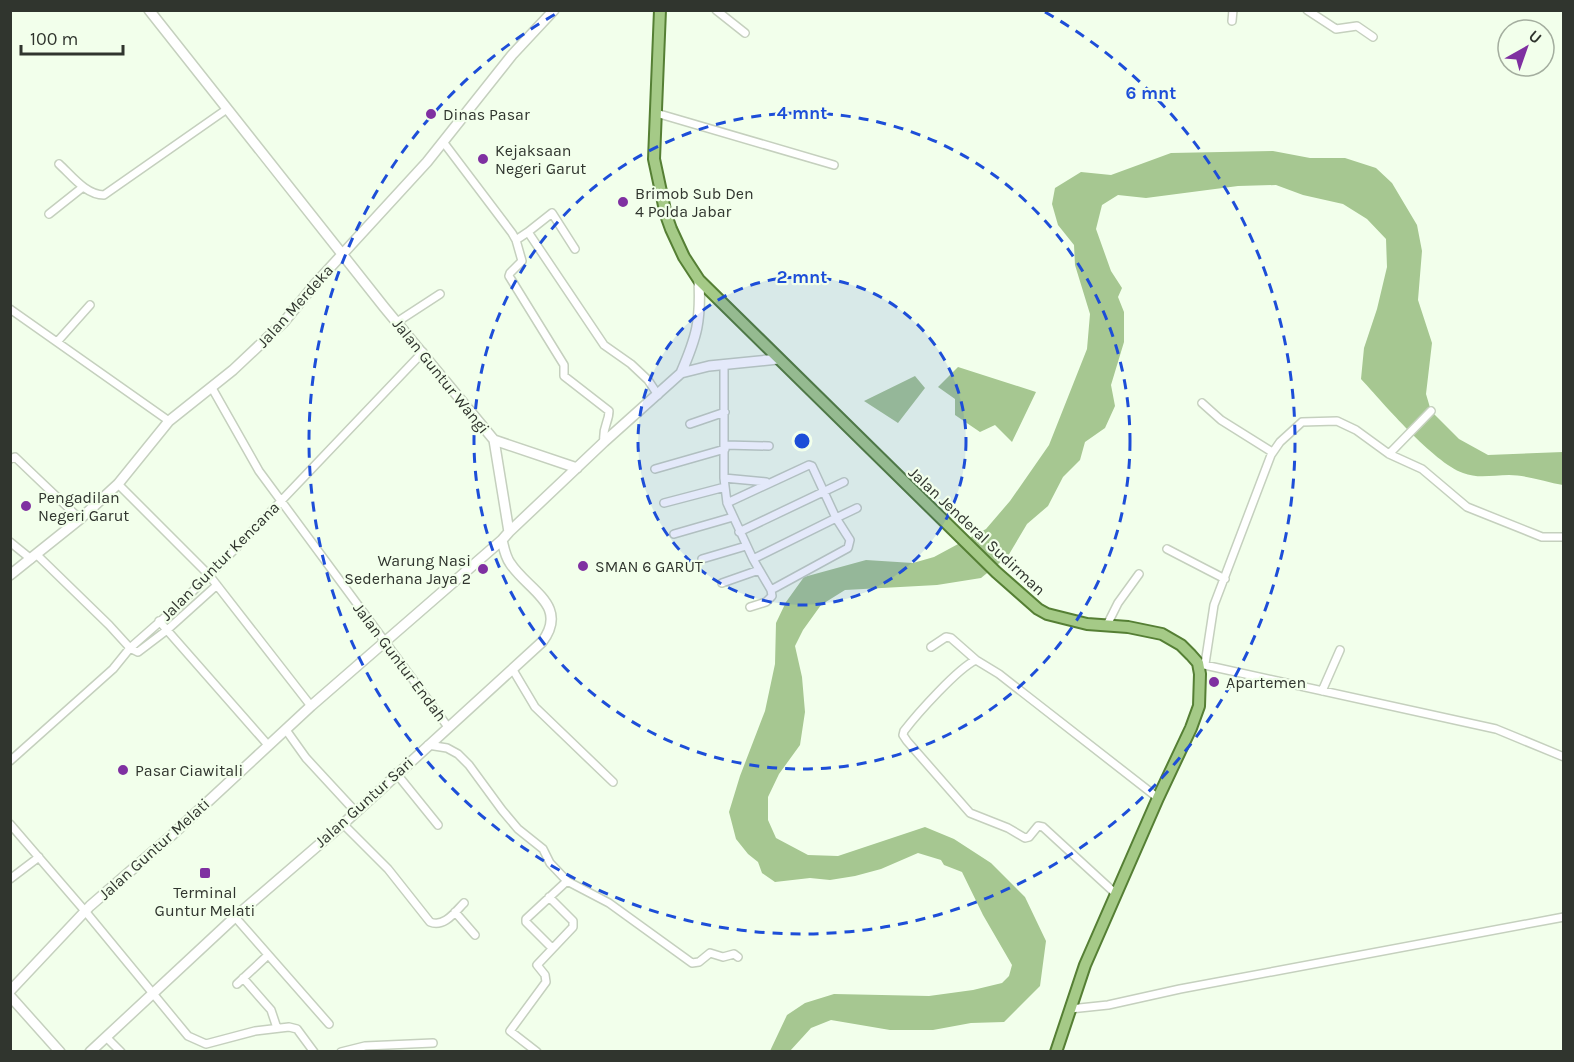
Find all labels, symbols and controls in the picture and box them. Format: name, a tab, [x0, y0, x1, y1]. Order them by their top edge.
scale bar	[21, 18, 123, 56]
north arrow	[1496, 18, 1556, 78]
text: U	[1525, 26, 1546, 48]
text: 100 m	[30, 28, 78, 50]
text: 6 mnt	[1126, 82, 1176, 104]
text: 4 mnt	[777, 102, 827, 124]
place label: Dinas Pasar	[443, 105, 530, 124]
marker: Dinas Pasar	[424, 107, 438, 121]
place label: Kejaksaan Negeri Garut	[495, 141, 586, 178]
marker: Kejaksaan Negeri Garut	[476, 152, 490, 166]
place label: Brimob Sub Den 4 Polda Jabar	[635, 184, 754, 221]
marker: Brimob Sub Den 4 Polda Jabar	[616, 195, 630, 209]
street label: Jalan Merdeka	[253, 261, 337, 351]
text: 2 mnt	[777, 266, 827, 288]
street label: Jalan Guntur Wangi	[389, 314, 493, 438]
centre of rings	[792, 431, 812, 451]
street label: Jalan Jenderal Sudirman	[905, 463, 1049, 599]
place label: Pengadilan Negeri Garut	[38, 488, 129, 525]
street label: Jalan Guntur Kencana	[157, 498, 283, 624]
marker: Pengadilan Negeri Garut	[19, 499, 33, 513]
place label: Warung Nasi Sederhana Jaya 2	[344, 551, 471, 588]
place label: SMAN 6 GARUT	[595, 557, 703, 576]
marker: SMAN 6 GARUT	[576, 559, 590, 573]
marker: Warung Nasi Sederhana Jaya 2	[476, 562, 490, 576]
street label: Jalan Guntur Endah	[349, 599, 451, 725]
place label: Apartemen	[1226, 673, 1306, 692]
marker: Apartemen	[1207, 675, 1221, 689]
street label: Jalan Guntur Sari	[311, 753, 417, 851]
place label: Pasar Ciawitali	[135, 761, 243, 780]
marker: Pasar Ciawitali	[116, 763, 130, 777]
street label: Jalan Guntur Melati	[95, 794, 213, 904]
marker: Terminal Guntur Melati	[198, 866, 212, 880]
place label: Terminal Guntur Melati	[155, 883, 255, 920]

